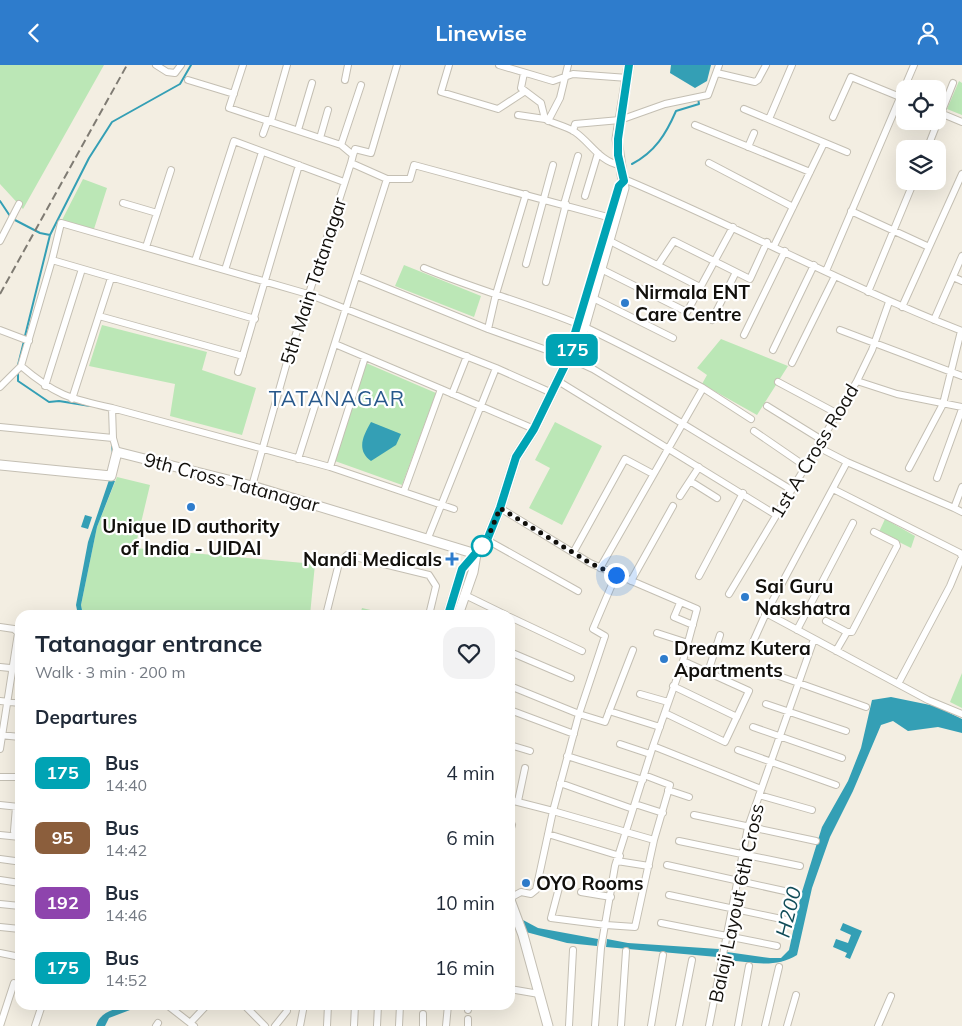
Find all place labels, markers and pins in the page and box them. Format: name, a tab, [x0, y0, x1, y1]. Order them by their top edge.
place label: Nirmala ENT Care Centre	[635, 280, 750, 326]
marker: Nirmala ENT Care Centre	[619, 297, 631, 309]
marker: Unique ID authority of India - UIDAI	[185, 501, 197, 513]
place label: Unique ID authority of India - UIDAI	[102, 514, 280, 560]
unlabelled marker	[471, 535, 493, 557]
place label: Nandi Medicals	[303, 547, 442, 571]
marker: Nandi Medicals	[446, 553, 458, 565]
place label: Sai Guru Nakshatra	[755, 574, 851, 620]
marker: Sai Guru Nakshatra	[739, 591, 751, 603]
place label: Dreamz Kutera Apartments	[674, 636, 811, 682]
marker: Dreamz Kutera Apartments	[658, 653, 670, 665]
place label: OYO Rooms	[536, 871, 644, 895]
marker: OYO Rooms	[520, 877, 532, 889]

